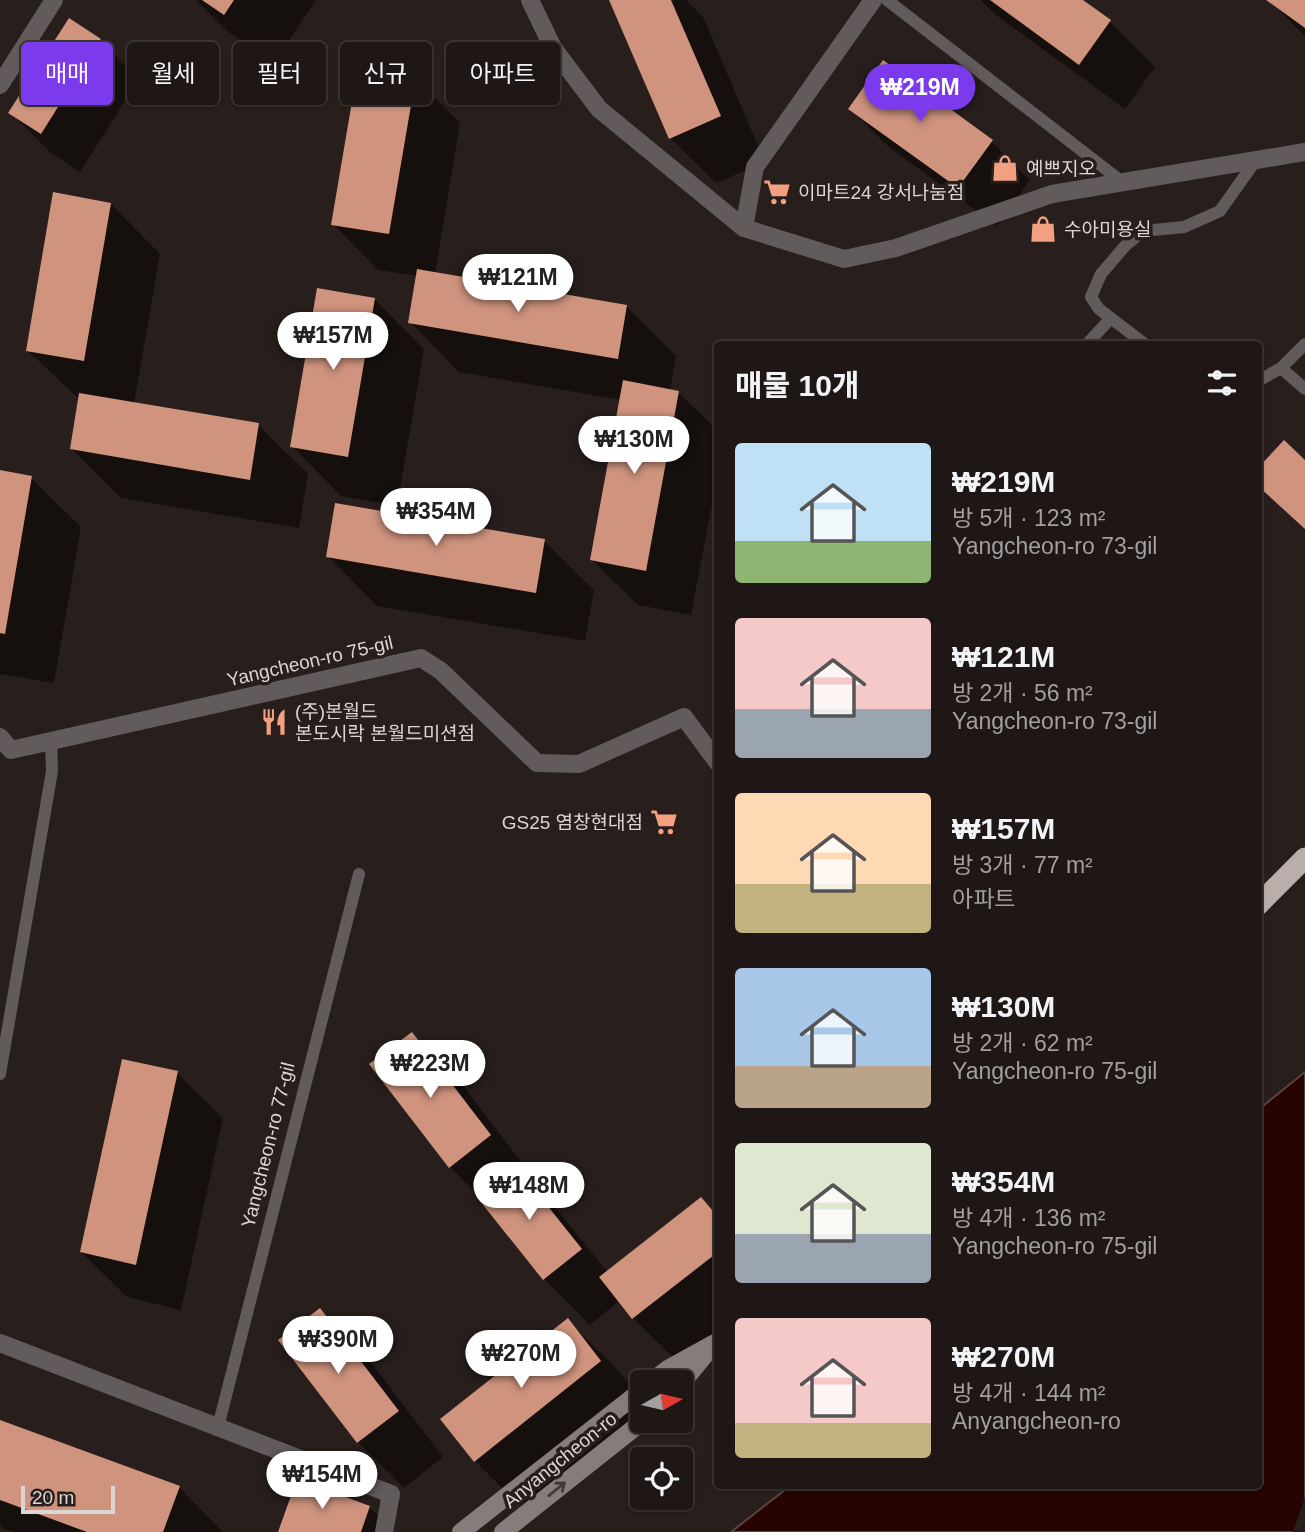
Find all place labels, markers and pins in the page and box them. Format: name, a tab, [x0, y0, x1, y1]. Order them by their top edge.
pin: ₩219M	[871, 64, 969, 124]
shop icon: 예쁘지오	[990, 153, 1020, 183]
place label: 예쁘지오	[1026, 158, 1096, 179]
supermarket icon: 이마트24 강서나눔점	[762, 177, 792, 207]
place label: 이마트24 강서나눔점	[798, 182, 964, 203]
shop icon: 수아미용실	[1028, 214, 1058, 244]
place label: 수아미용실	[1064, 219, 1151, 240]
pin: ₩121M	[469, 254, 567, 314]
pin: ₩157M	[284, 312, 382, 372]
pin: ₩130M	[585, 416, 683, 476]
pin: ₩354M	[387, 489, 485, 548]
place label: (주)본월드 본도시락 본월드미션점	[295, 701, 475, 744]
restaurant icon: (주)본월드 본도시락 본월드미션점	[259, 707, 289, 737]
supermarket icon: GS25 염창현대점	[649, 807, 679, 837]
place label: GS25 염창현대점	[502, 812, 643, 833]
pin: ₩223M	[381, 1040, 479, 1100]
pin: ₩148M	[480, 1162, 578, 1222]
pin: ₩390M	[289, 1316, 387, 1376]
pin: ₩270M	[472, 1330, 570, 1390]
pin: ₩154M	[273, 1452, 371, 1511]

